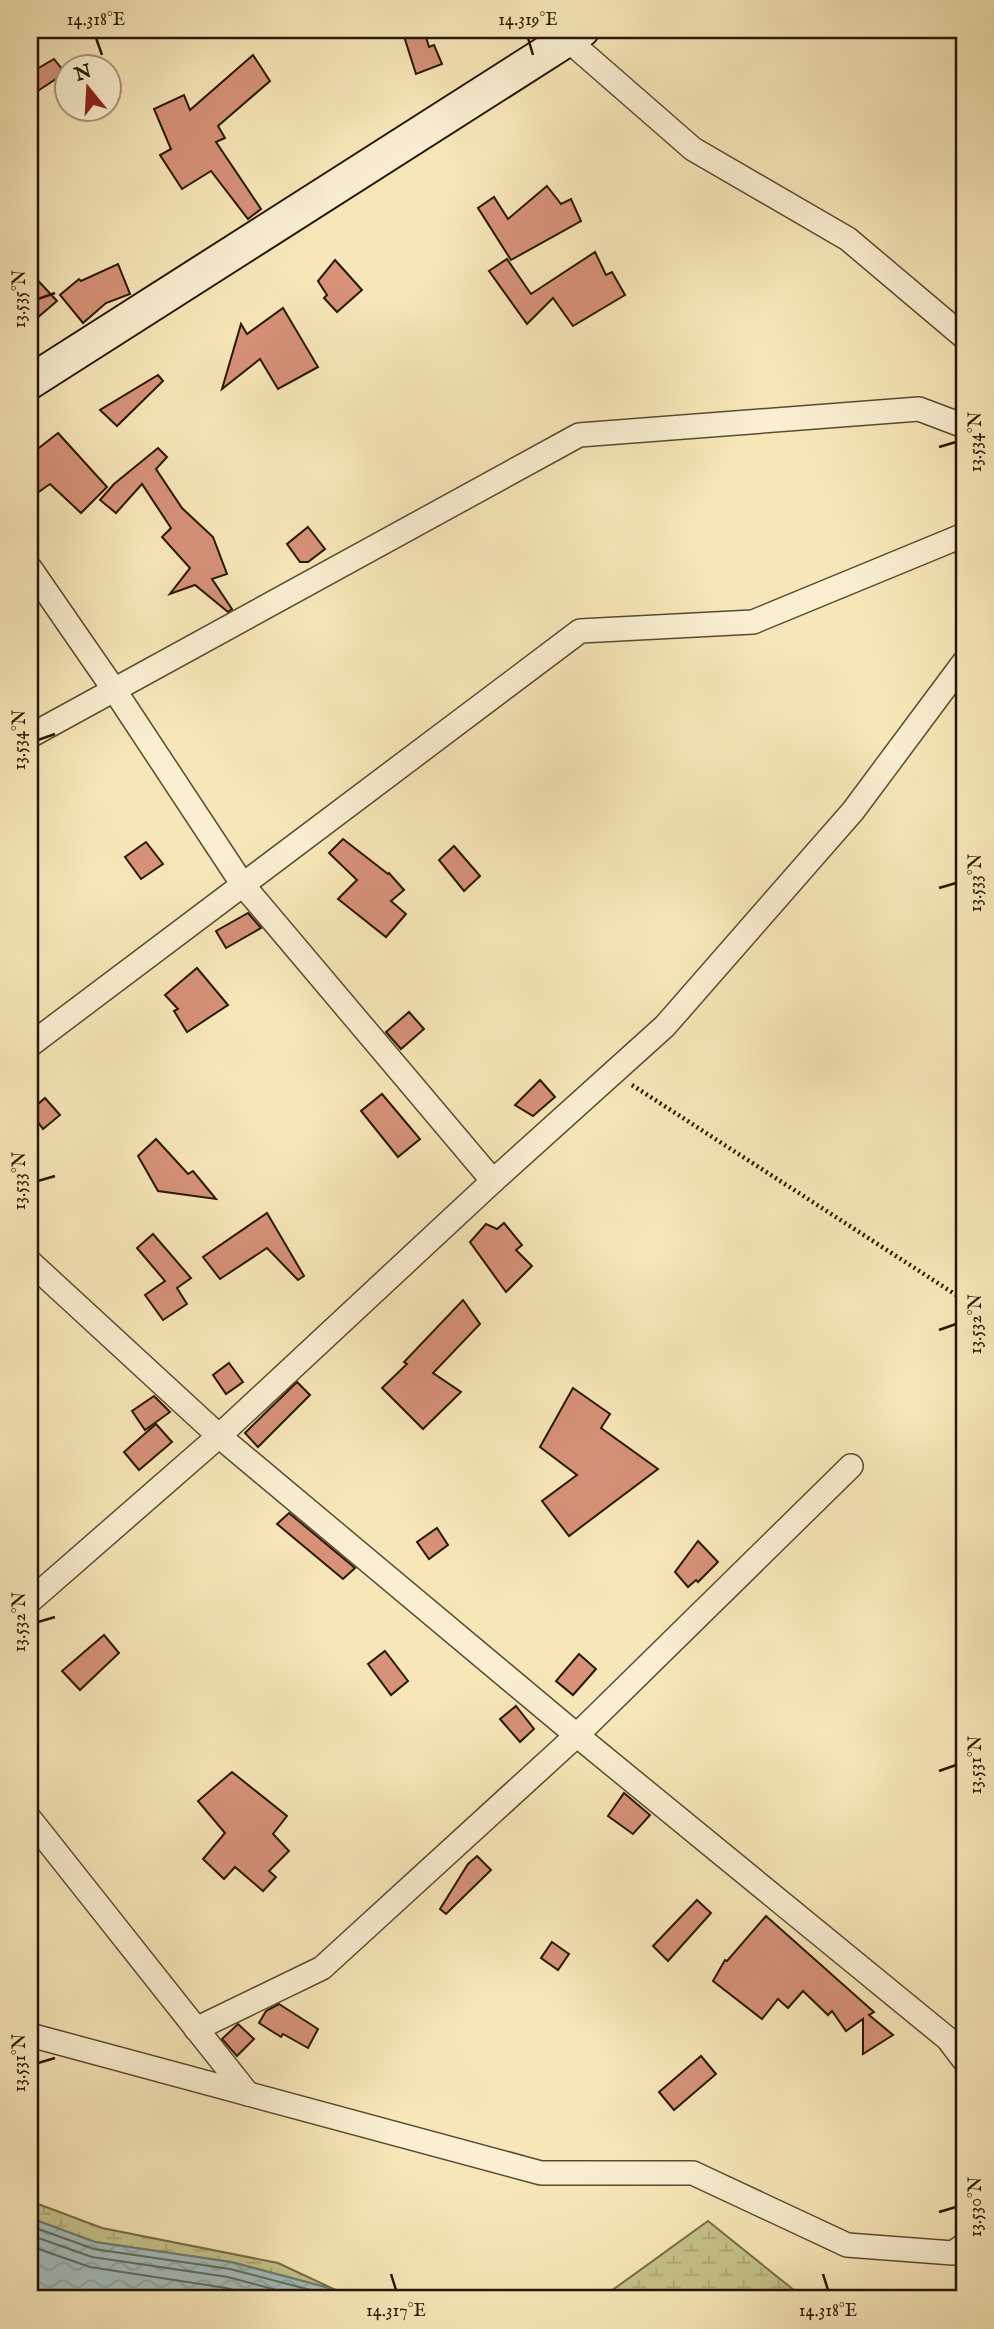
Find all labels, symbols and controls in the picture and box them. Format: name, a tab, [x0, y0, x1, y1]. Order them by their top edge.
text: 14.318°E	[67, 9, 125, 32]
text: 14.319°E	[498, 9, 558, 32]
north arrow	[52, 52, 122, 122]
text: N	[71, 60, 95, 88]
text: 13.535°N	[9, 269, 32, 328]
text: 13.534°N	[965, 411, 988, 472]
text: 13.534°N	[9, 709, 32, 770]
text: 13.533°N	[965, 853, 988, 912]
text: 13.533°N	[9, 1151, 32, 1210]
text: 13.532°N	[965, 1293, 988, 1354]
text: 13.532°N	[9, 1591, 32, 1652]
text: 13.531°N	[965, 1735, 988, 1794]
text: 13.531°N	[9, 2033, 32, 2092]
text: 13.530°N	[965, 2176, 988, 2237]
text: 14.317°E	[366, 2300, 426, 2323]
text: 14.318°E	[799, 2300, 857, 2323]

